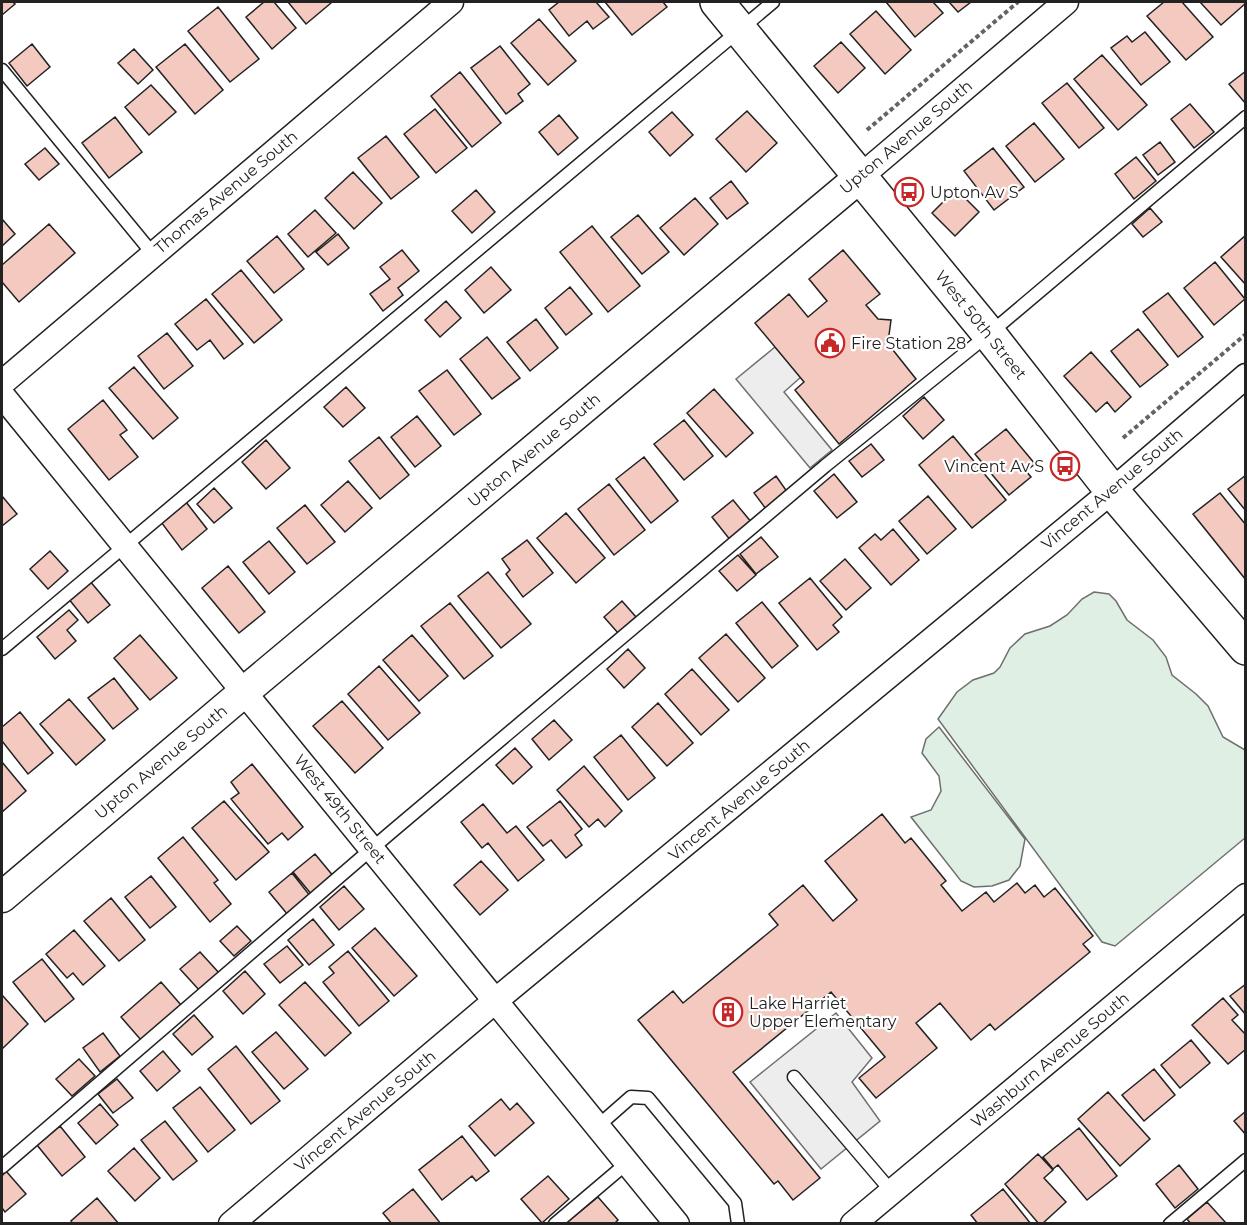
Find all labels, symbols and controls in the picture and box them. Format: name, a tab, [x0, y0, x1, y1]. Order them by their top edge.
street label: Upton Avenue South	[836, 76, 976, 198]
street label: Thomas Avenue South	[151, 127, 301, 257]
bus stop icon: Upton Av S	[893, 176, 925, 208]
place label: Upton Av S	[930, 183, 1019, 202]
street label: West 50th Street	[931, 267, 1031, 384]
public building icon: Fire Station 28	[814, 327, 846, 359]
place label: Fire Station 28	[851, 334, 966, 353]
street label: Upton Avenue South	[464, 389, 604, 511]
street label: Vincent Avenue South	[1038, 424, 1186, 554]
bus stop icon: Vincent Av S	[1049, 450, 1081, 482]
place label: Vincent Av S	[944, 457, 1044, 476]
street label: Upton Avenue South	[91, 701, 231, 823]
street label: Vincent Avenue South	[665, 735, 813, 865]
street label: West 49th Street	[290, 750, 390, 868]
street label: Washburn Avenue South	[967, 988, 1133, 1132]
place label: Lake Harriet Upper Elementary	[749, 994, 897, 1031]
building icon: Lake Harriet Upper Elementary	[712, 996, 744, 1028]
street label: Vincent Avenue South	[291, 1046, 439, 1176]

